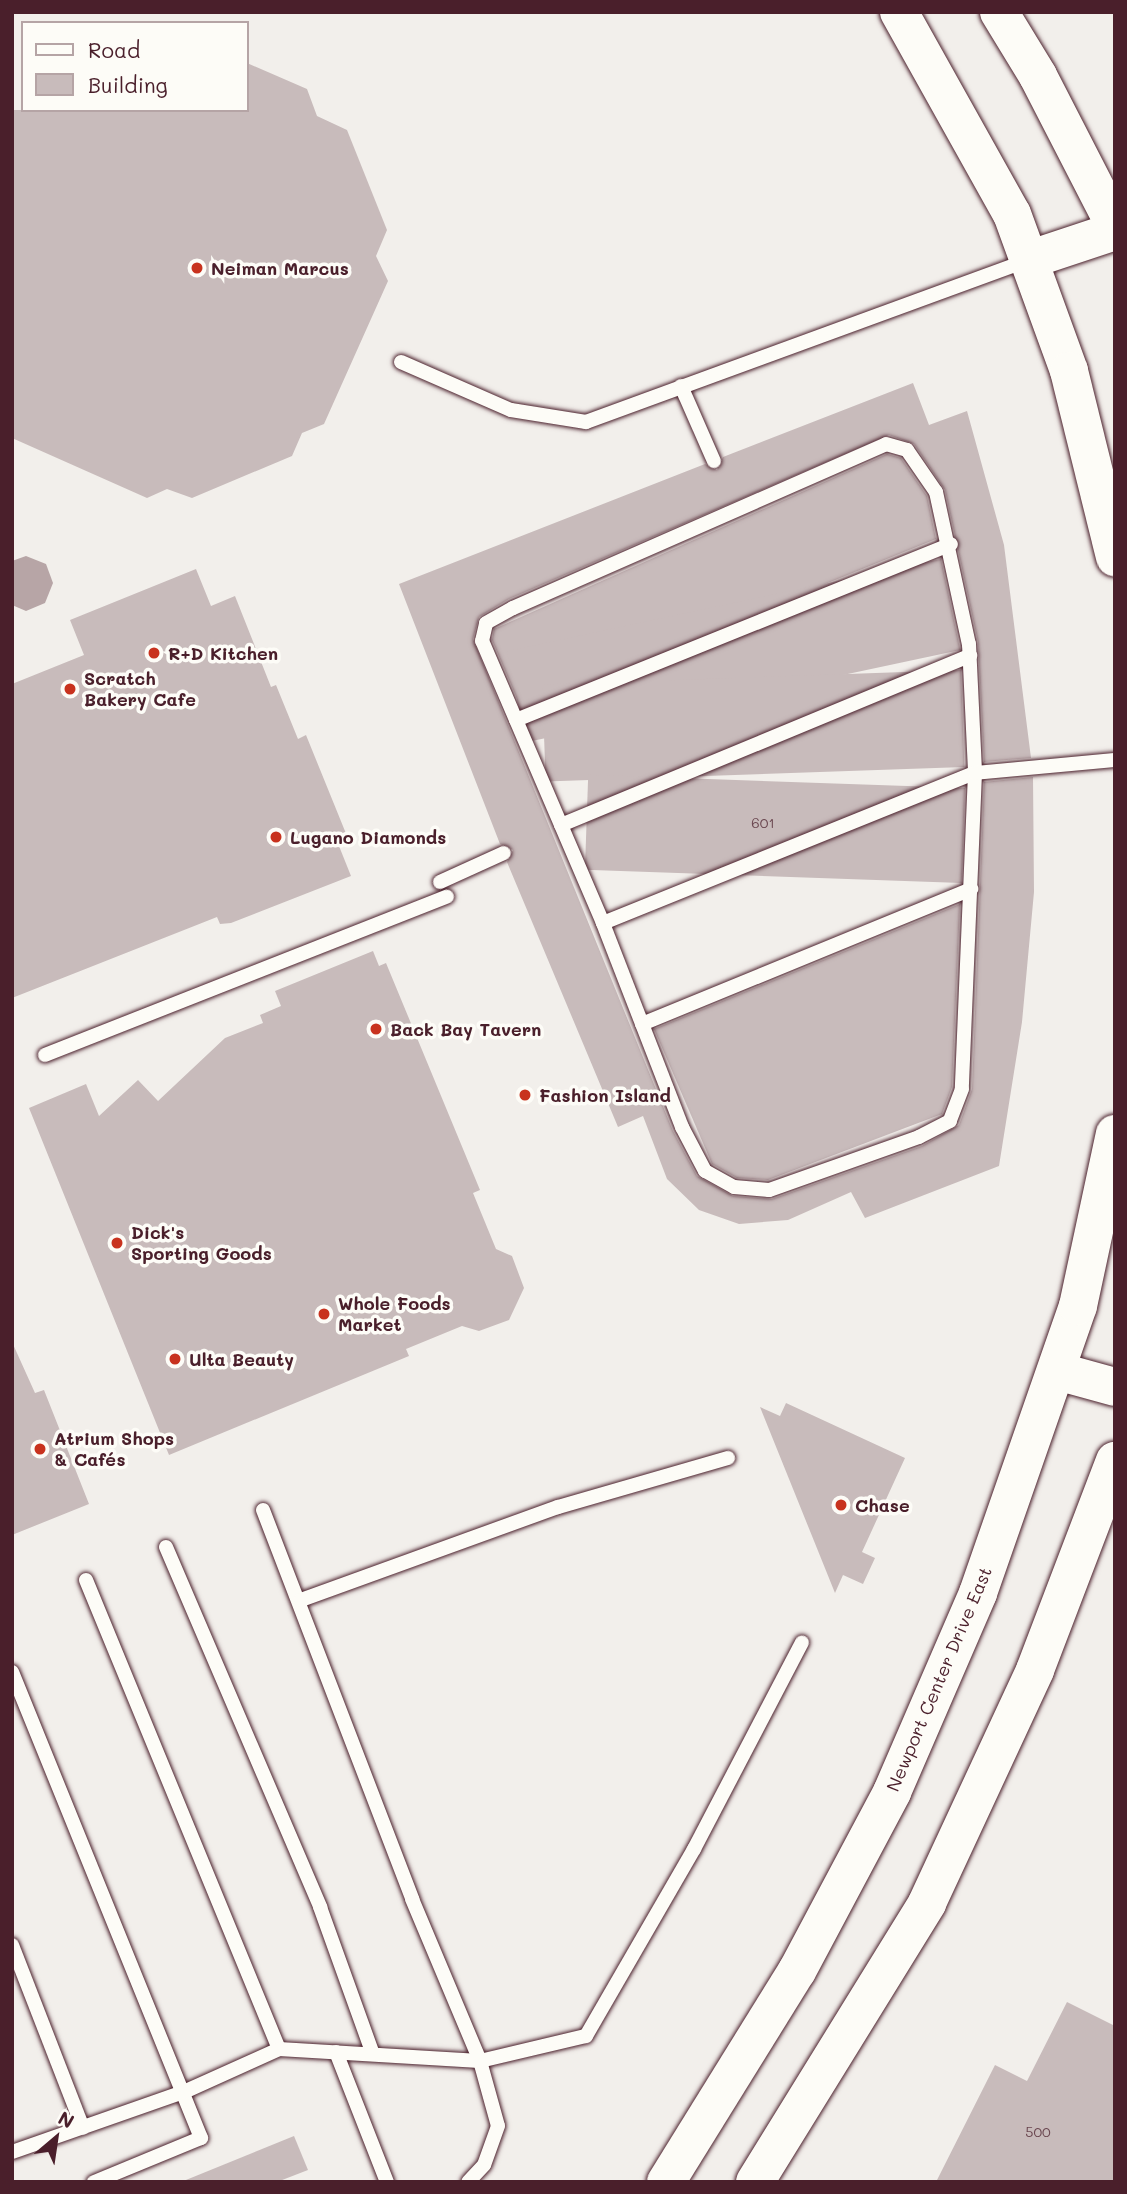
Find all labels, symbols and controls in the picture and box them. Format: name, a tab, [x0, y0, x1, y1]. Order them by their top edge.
legend	[21, 21, 248, 112]
text: Road	[88, 36, 140, 63]
text: Building	[88, 71, 168, 98]
place label: Neiman Marcus	[211, 257, 349, 279]
marker: Neiman Marcus	[189, 260, 205, 276]
place label: R+D Kitchen	[168, 642, 278, 664]
marker: R+D Kitchen	[146, 645, 162, 661]
place label: Scratch Bakery Cafe	[84, 668, 196, 710]
marker: Scratch Bakery Cafe	[62, 681, 78, 697]
house number: 601	[751, 815, 775, 831]
place label: Lugano Diamonds	[290, 826, 446, 848]
marker: Lugano Diamonds	[268, 829, 284, 845]
place label: Back Bay Tavern	[390, 1018, 541, 1040]
marker: Back Bay Tavern	[368, 1021, 384, 1037]
place label: Fashion Island	[539, 1084, 671, 1106]
marker: Fashion Island	[517, 1087, 533, 1103]
place label: Dick's Sporting Goods	[131, 1222, 272, 1264]
marker: Dick's Sporting Goods	[109, 1235, 125, 1251]
place label: Whole Foods Market	[338, 1293, 451, 1336]
marker: Whole Foods Market	[316, 1306, 332, 1322]
place label: Ulta Beauty	[189, 1348, 294, 1370]
marker: Ulta Beauty	[167, 1351, 183, 1367]
place label: Atrium Shops & Cafés	[54, 1428, 174, 1470]
marker: Atrium Shops & Cafés	[32, 1441, 48, 1457]
place label: Chase	[855, 1494, 910, 1516]
marker: Chase	[833, 1497, 849, 1513]
street label: Newport Center Drive East	[882, 1563, 996, 1795]
north arrow	[21, 2103, 91, 2173]
text: N	[54, 2105, 79, 2134]
house number: 500	[1025, 2124, 1051, 2140]

